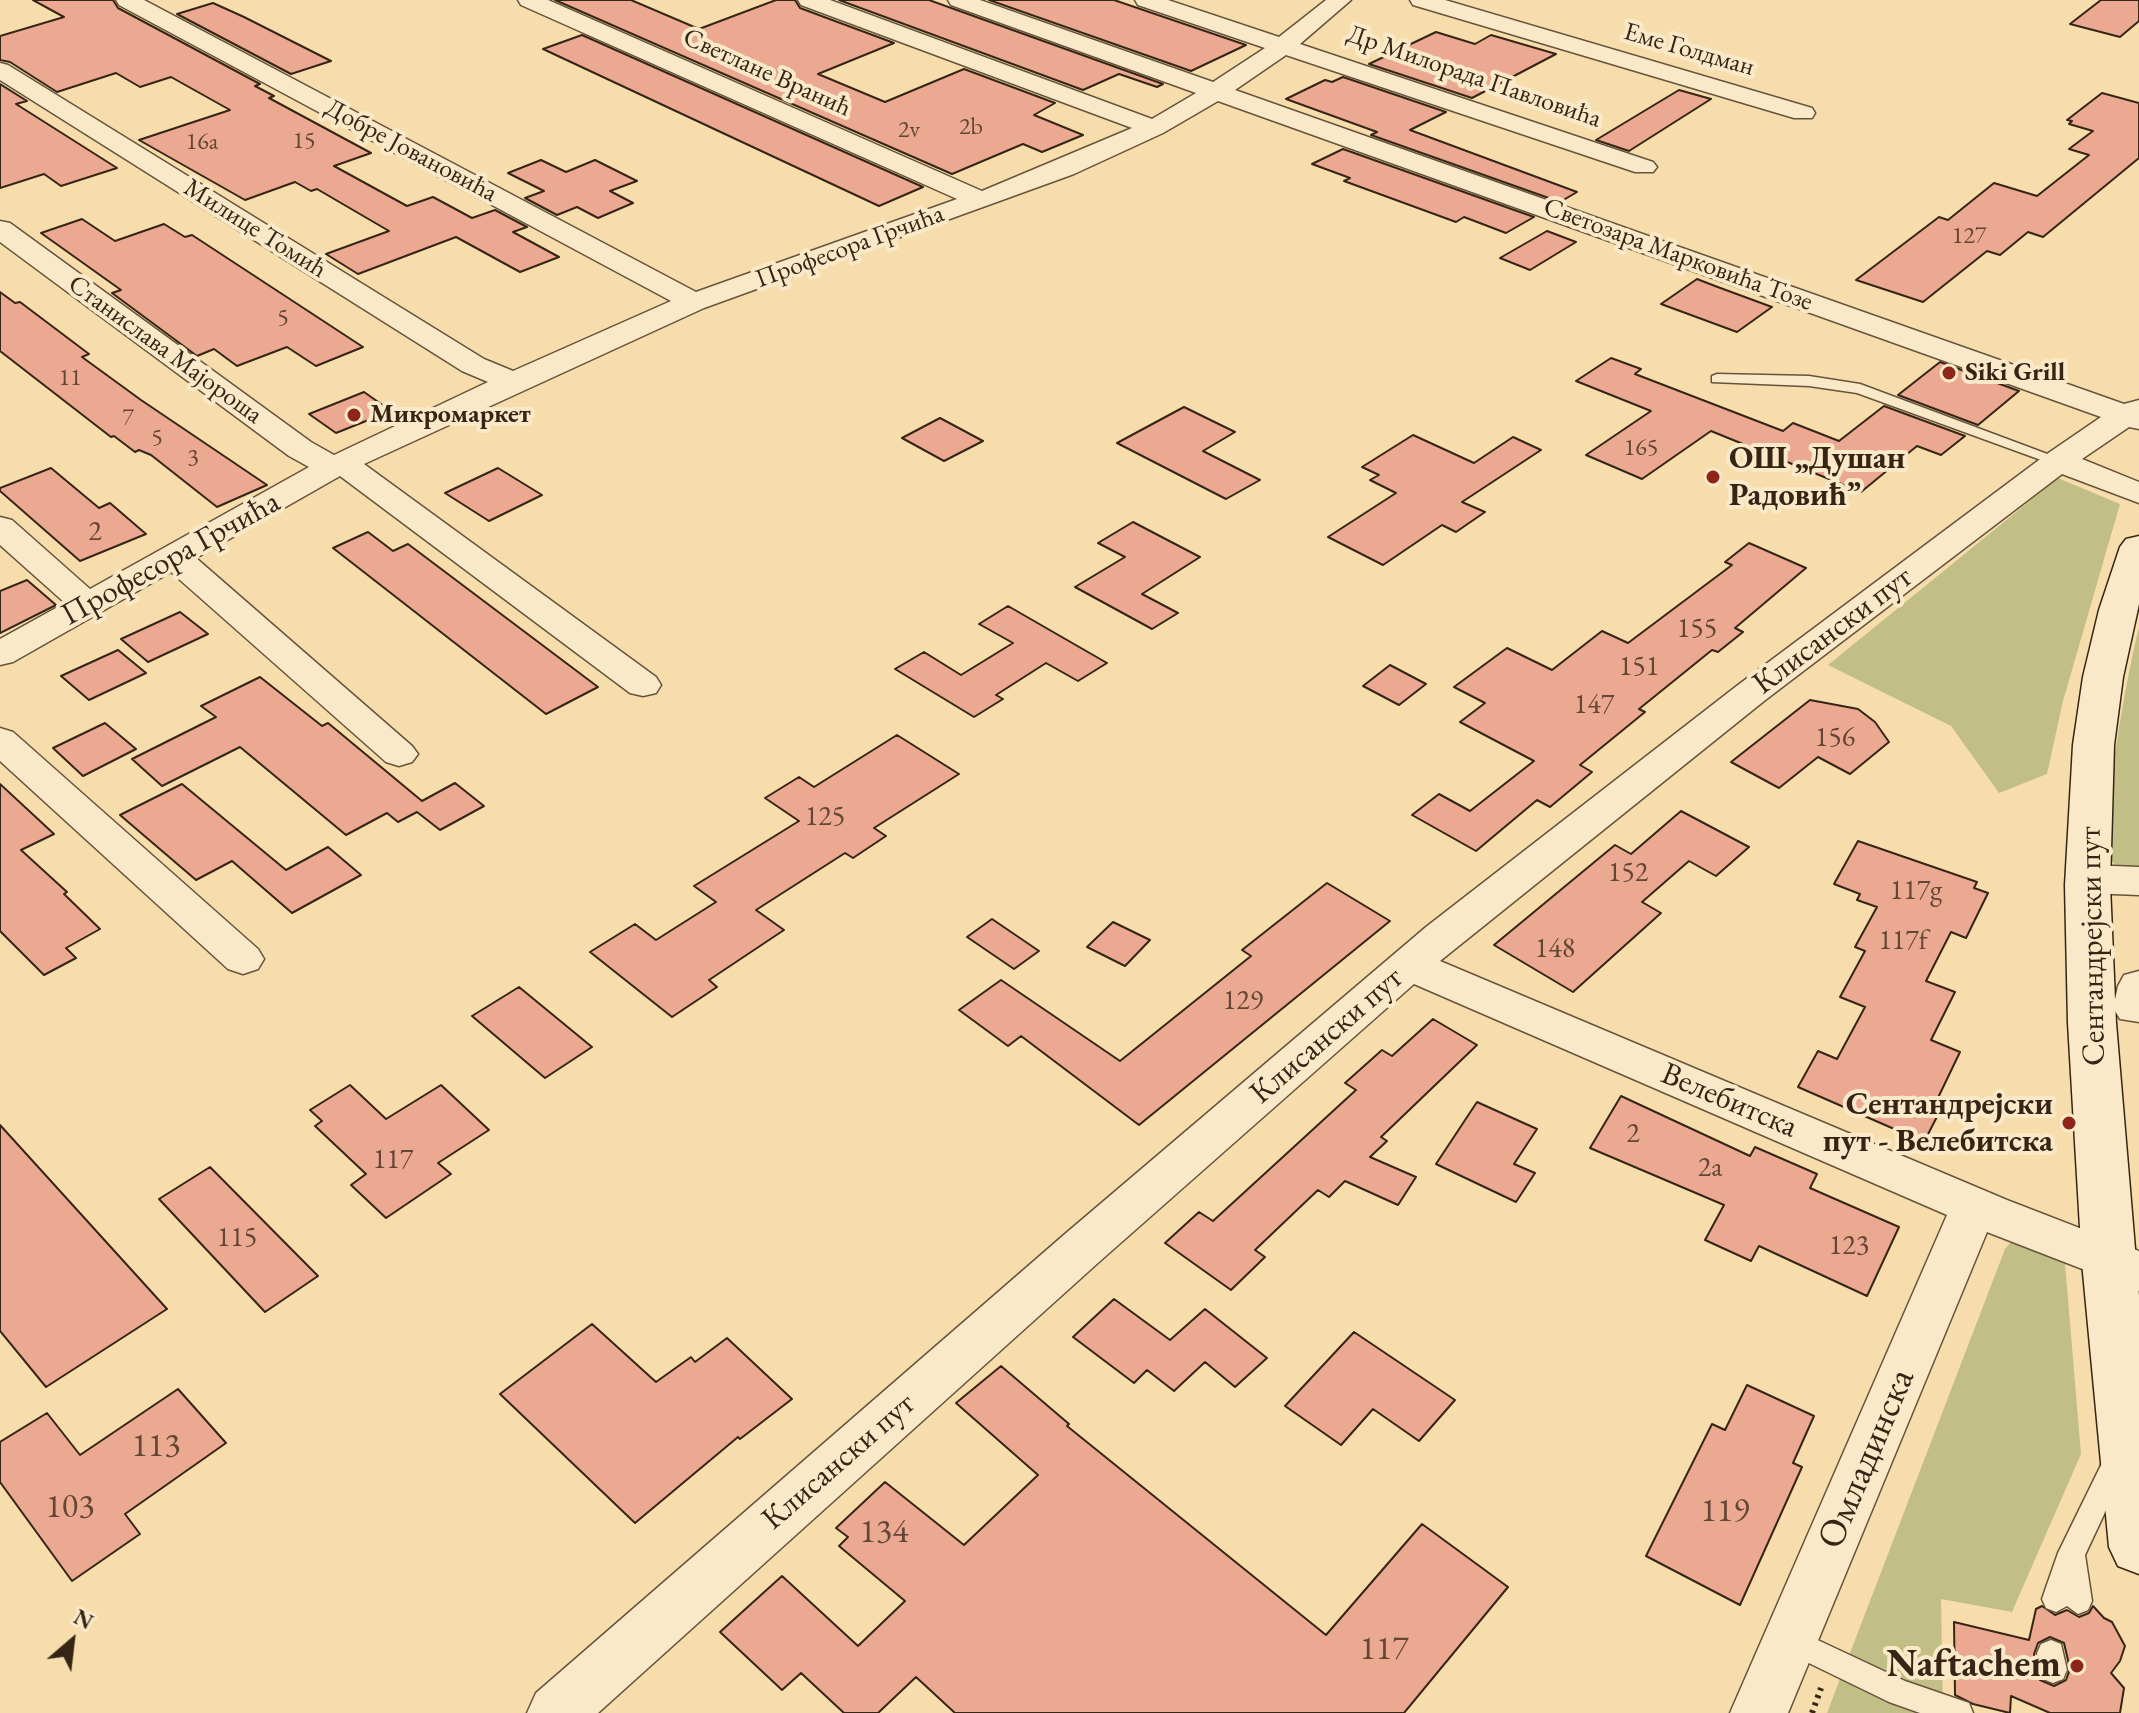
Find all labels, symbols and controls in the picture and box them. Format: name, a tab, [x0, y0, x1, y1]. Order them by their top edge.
street label: Еме Голдман	[1620, 17, 1758, 83]
street label: Др Милорада Павловића	[1343, 19, 1605, 135]
street label: Светлане Вранић	[678, 22, 856, 124]
street label: Добре Јовановића	[320, 93, 502, 209]
house number: 2b	[959, 113, 983, 141]
house number: 2v	[898, 116, 920, 144]
house number: 15	[292, 127, 316, 155]
house number: 16a	[186, 128, 218, 156]
street label: Милице Томић	[178, 173, 332, 285]
street label: Светозара Марковића Тозе	[1539, 192, 1817, 318]
street label: Професора Грчића	[752, 198, 948, 296]
house number: 127	[1952, 222, 1986, 250]
street label: Станислава Мајороша	[62, 269, 268, 431]
house number: 5	[277, 304, 289, 332]
place label: Siki Grill	[1965, 357, 2065, 389]
house number: 11	[58, 364, 82, 392]
marker: Siki Grill	[1940, 364, 1958, 382]
place label: Микромаркет	[370, 399, 531, 431]
house number: 7	[122, 404, 134, 432]
marker: Микромаркет	[345, 406, 363, 424]
house number: 5	[151, 424, 163, 452]
house number: 165	[1624, 434, 1658, 462]
place label: ОШ „Душан Радовић”	[1729, 440, 1905, 515]
house number: 3	[187, 444, 199, 472]
marker: ОШ „Душан Радовић”	[1704, 468, 1722, 486]
street label: Професора Грчића	[55, 483, 287, 635]
house number: 2	[88, 515, 102, 549]
street label: Клисански пут	[1746, 559, 1920, 703]
house number: 155	[1677, 612, 1717, 646]
house number: 151	[1619, 650, 1659, 684]
house number: 147	[1574, 688, 1614, 722]
house number: 156	[1815, 721, 1855, 755]
house number: 125	[805, 800, 845, 834]
street label: Сентандрејски пут	[2072, 826, 2114, 1066]
house number: 152	[1608, 856, 1648, 890]
house number: 117g	[1890, 874, 1942, 908]
house number: 117f	[1878, 924, 1928, 958]
house number: 148	[1535, 932, 1575, 966]
street label: Клисански пут	[1243, 959, 1411, 1113]
house number: 129	[1223, 984, 1263, 1018]
street label: Велебитска	[1655, 1055, 1803, 1147]
place label: Сентандрејски пут - Велебитска	[1823, 1086, 2053, 1161]
marker: Сентандрејски пут - Велебитска	[2060, 1114, 2078, 1132]
house number: 2	[1626, 1117, 1640, 1151]
house number: 117	[373, 1143, 413, 1177]
house number: 2a	[1698, 1151, 1722, 1185]
house number: 115	[217, 1221, 257, 1255]
house number: 123	[1829, 1229, 1869, 1263]
street label: Омладинска	[1809, 1362, 1925, 1556]
street label: Клисански пут	[755, 1385, 923, 1539]
house number: 113	[132, 1427, 180, 1467]
house number: 103	[46, 1488, 94, 1528]
house number: 119	[1701, 1492, 1749, 1532]
house number: 134	[860, 1513, 908, 1553]
north arrow	[32, 1601, 112, 1681]
text: N	[69, 1602, 98, 1636]
house number: 117	[1360, 1630, 1408, 1670]
place label: Naftachem	[1887, 1643, 2061, 1689]
marker: Naftachem	[2068, 1657, 2086, 1675]

